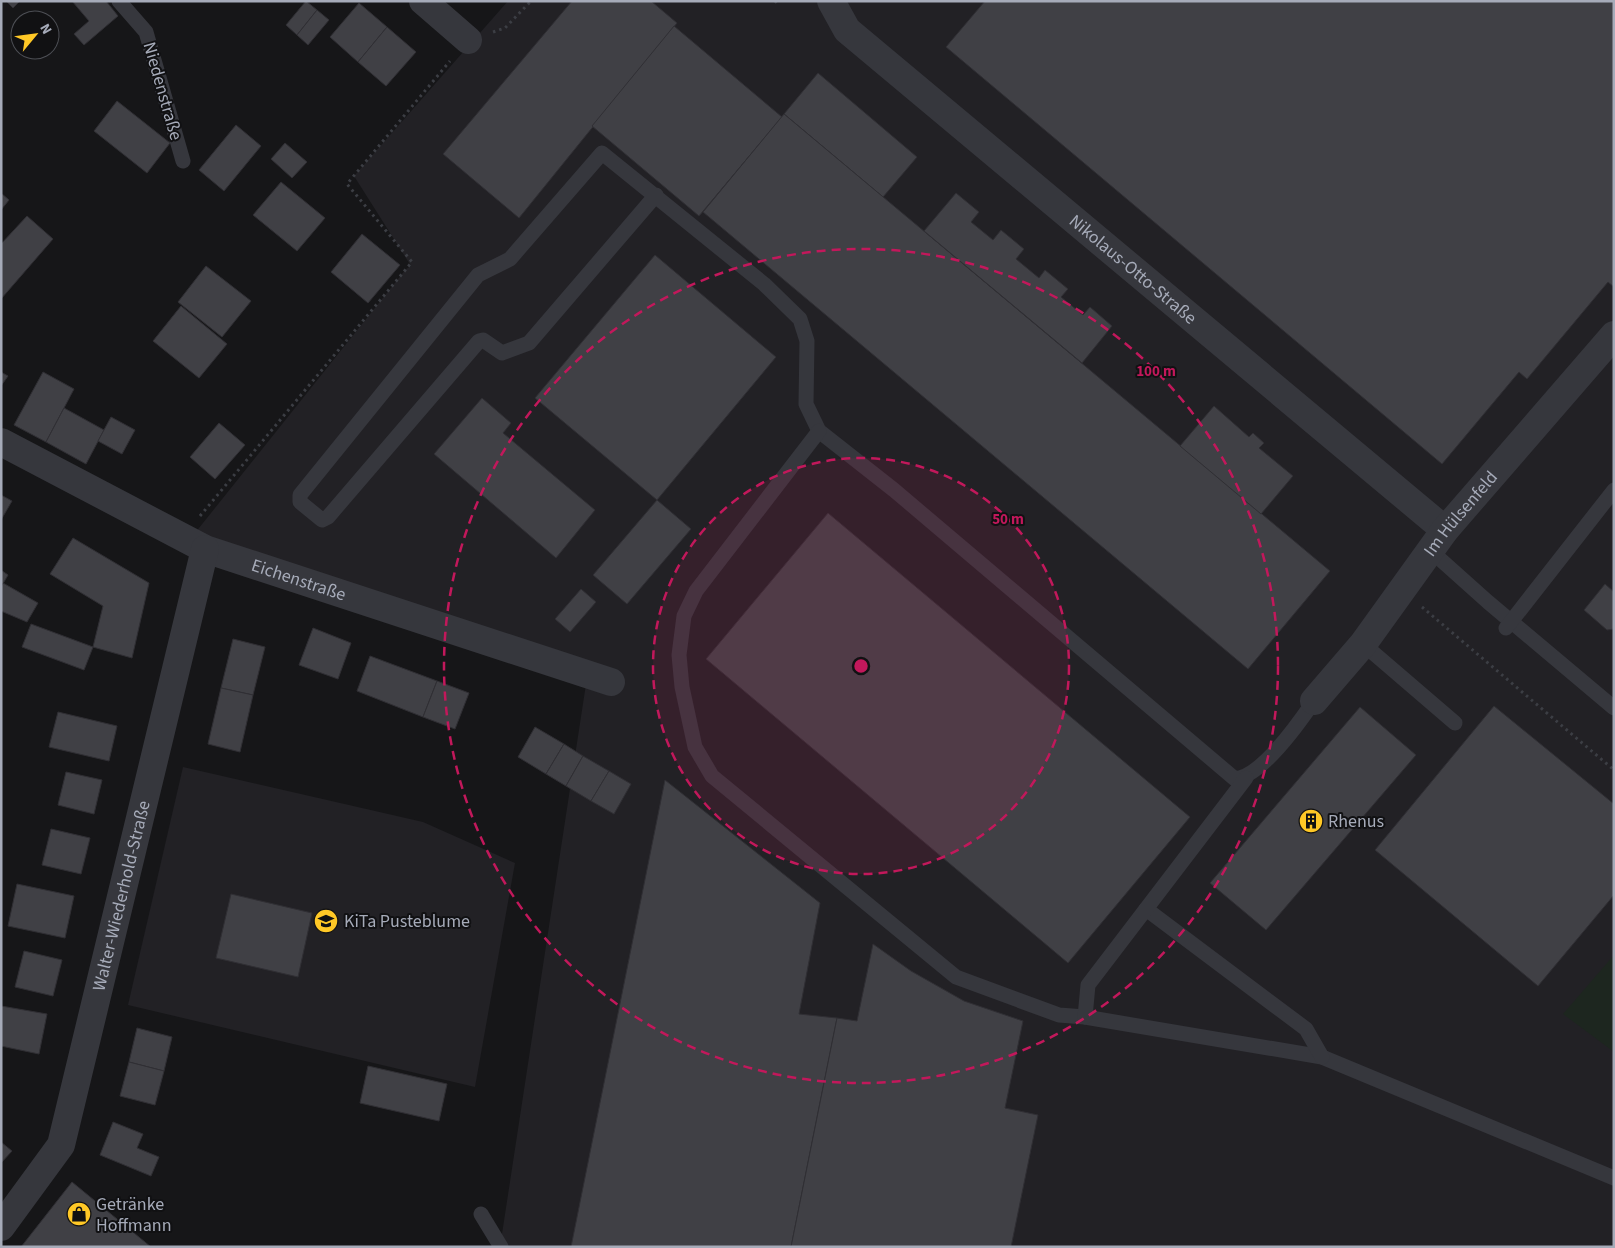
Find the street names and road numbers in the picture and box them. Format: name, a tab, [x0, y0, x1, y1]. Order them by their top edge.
street label: Niedenstraße	[137, 39, 189, 143]
street label: Nikolaus-Otto-Straße	[1064, 209, 1202, 330]
street label: Im Hülsenfeld	[1418, 466, 1504, 562]
street label: Eichenstraße	[248, 553, 349, 607]
street label: Walter-Wiederhold-Straße	[87, 798, 157, 994]

